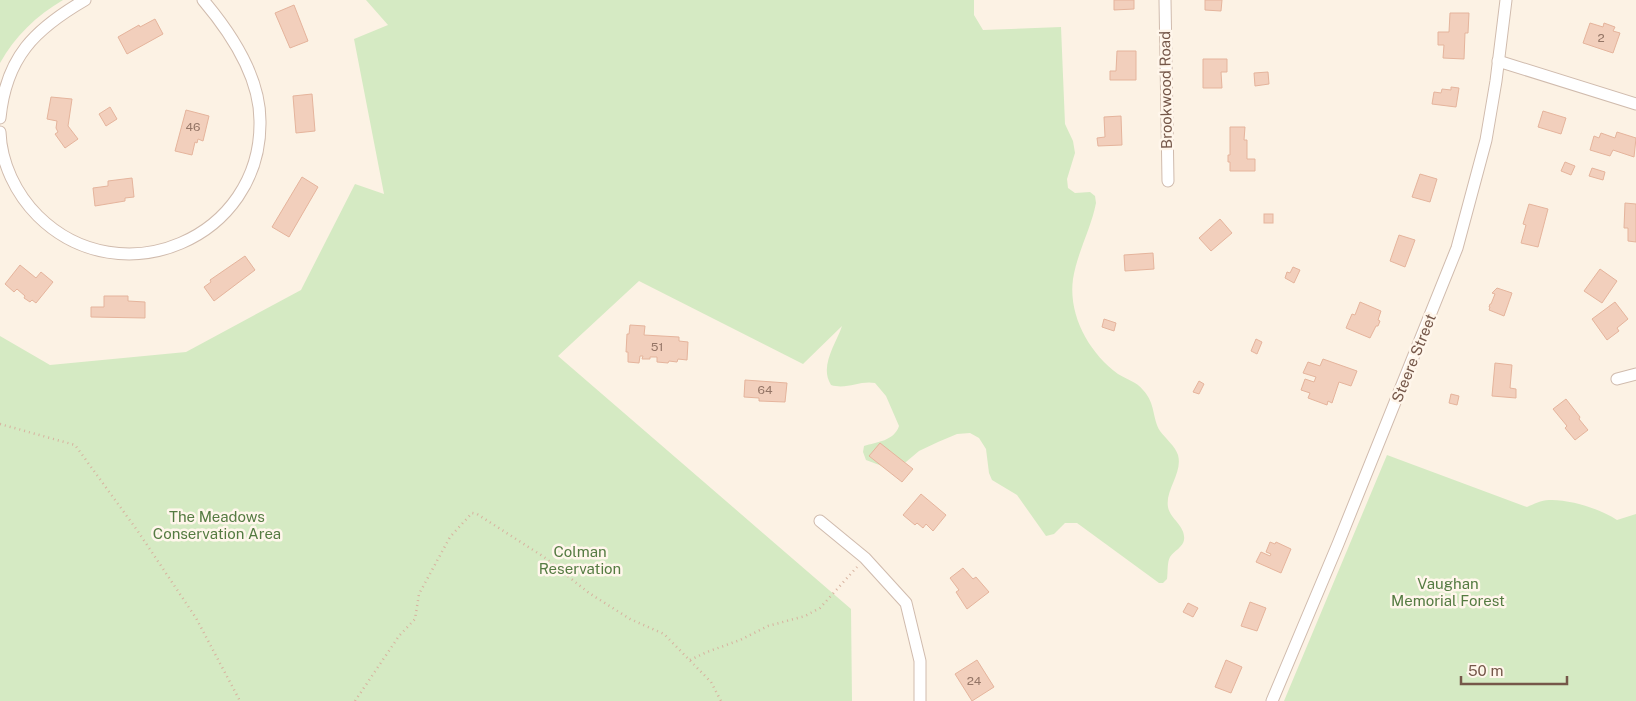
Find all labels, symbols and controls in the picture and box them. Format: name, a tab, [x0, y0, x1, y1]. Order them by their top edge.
street label: Brookwood Road	[1156, 31, 1175, 149]
house number: 2	[1597, 31, 1605, 45]
house number: 46	[185, 120, 201, 134]
street label: Steere Street	[1388, 311, 1439, 405]
house number: 51	[651, 340, 663, 354]
house number: 64	[758, 383, 773, 397]
park label: The Meadows Conservation Area	[153, 508, 281, 542]
park label: Colman Reservation	[539, 543, 621, 577]
park label: Vaughan Memorial Forest	[1391, 575, 1505, 609]
scale bar	[1461, 654, 1567, 686]
text: 50 m	[1468, 662, 1503, 679]
house number: 24	[967, 674, 982, 688]

